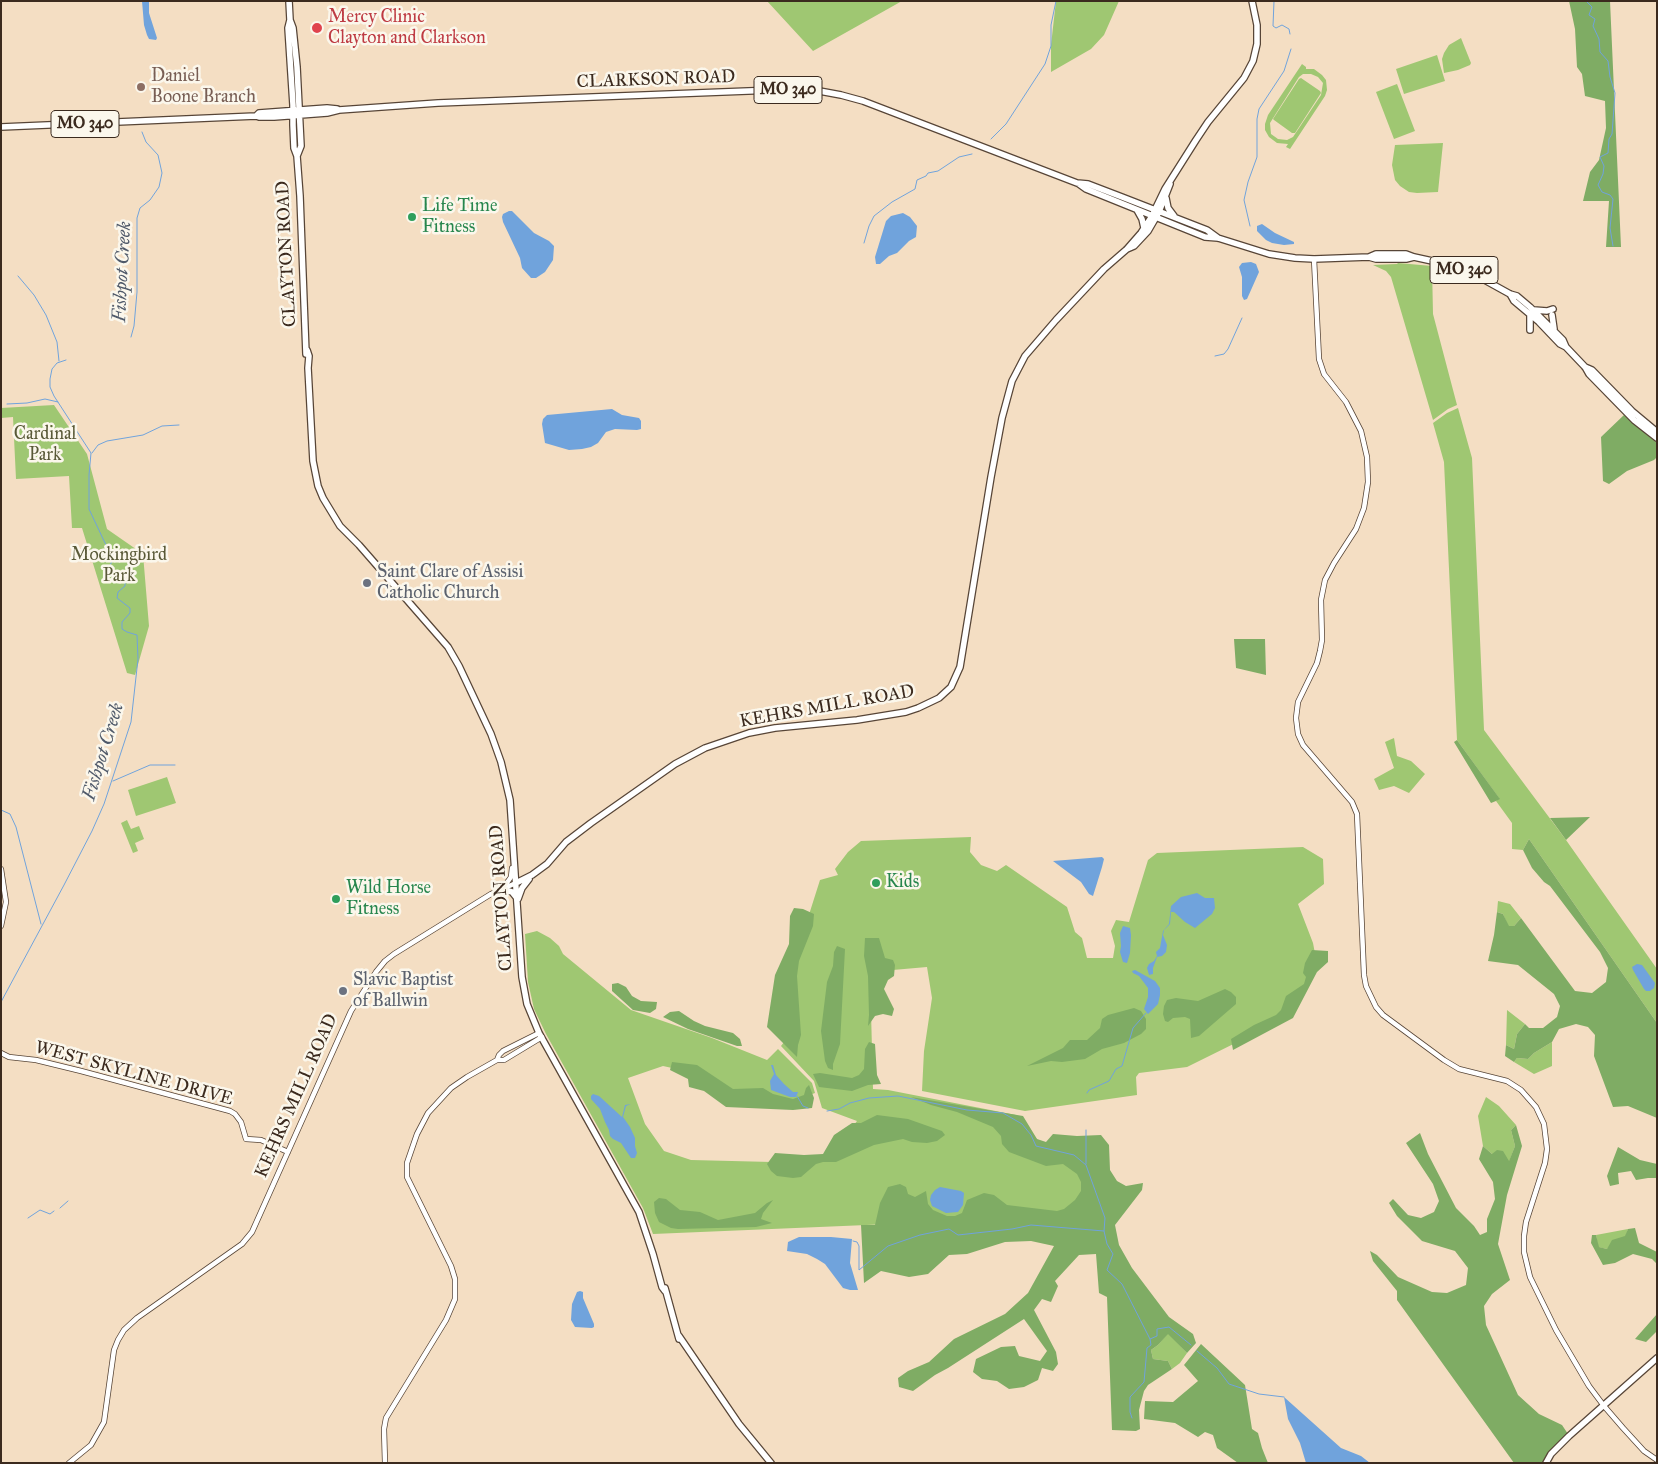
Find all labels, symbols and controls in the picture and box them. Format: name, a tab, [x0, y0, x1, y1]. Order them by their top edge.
place label: Mercy Clinic Clayton and Clarkson	[328, 7, 486, 50]
marker: Mercy Clinic Clayton and Clarkson	[310, 21, 324, 35]
place label: Daniel Boone Branch	[151, 66, 256, 108]
street label: CLARKSON ROAD	[576, 66, 736, 94]
road number: MO 340	[754, 76, 822, 104]
marker: Daniel Boone Branch	[135, 81, 147, 93]
road number: MO 340	[51, 110, 119, 138]
street label: CLAYTON ROAD	[272, 180, 302, 328]
place label: Life Time Fitness	[422, 196, 497, 238]
marker: Life Time Fitness	[406, 211, 418, 223]
water label: Fishpot Creek	[109, 221, 137, 323]
road number: MO 340	[1430, 256, 1498, 284]
park label: Cardinal Park	[14, 424, 76, 466]
park label: Mockingbird Park	[71, 545, 167, 588]
place label: Saint Clare of Assisi Catholic Church	[377, 562, 523, 604]
marker: Saint Clare of Assisi Catholic Church	[361, 577, 373, 589]
street label: KEHRS MILL ROAD	[738, 681, 916, 733]
water label: Fishpot Creek	[78, 700, 130, 804]
street label: CLAYTON ROAD	[486, 824, 518, 972]
place label: Kids	[886, 872, 919, 894]
marker: Kids	[870, 877, 882, 889]
place label: Wild Horse Fitness	[346, 878, 431, 921]
marker: Wild Horse Fitness	[330, 893, 342, 905]
place label: Slavic Baptist of Ballwin	[353, 970, 453, 1012]
marker: Slavic Baptist of Ballwin	[337, 985, 349, 997]
street label: KEHRS MILL ROAD	[251, 1011, 343, 1181]
street label: WEST SKYLINE DRIVE	[33, 1037, 235, 1111]

